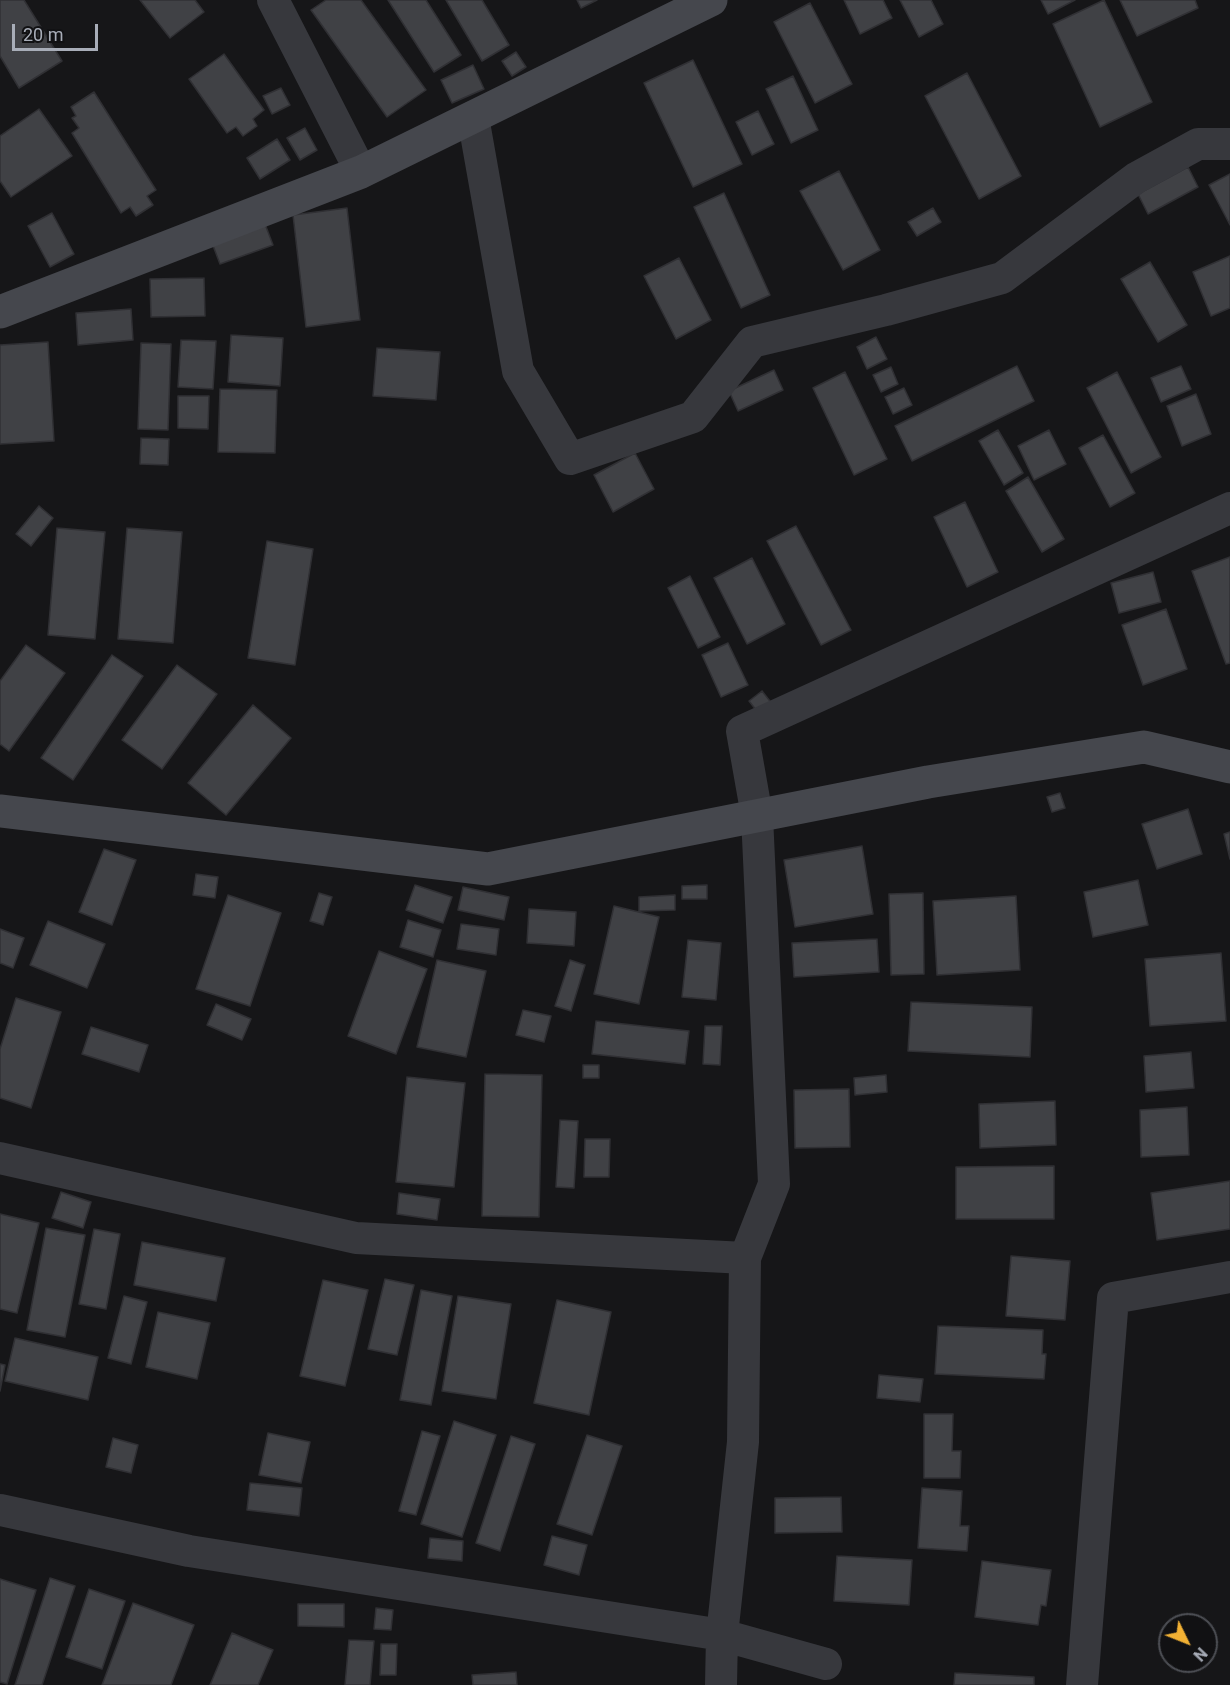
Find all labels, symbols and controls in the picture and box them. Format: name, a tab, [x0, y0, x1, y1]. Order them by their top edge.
scale bar	[15, 12, 100, 50]
text: 20 m	[23, 24, 63, 45]
north arrow	[1158, 1613, 1218, 1673]
text: N	[1189, 1644, 1211, 1665]

